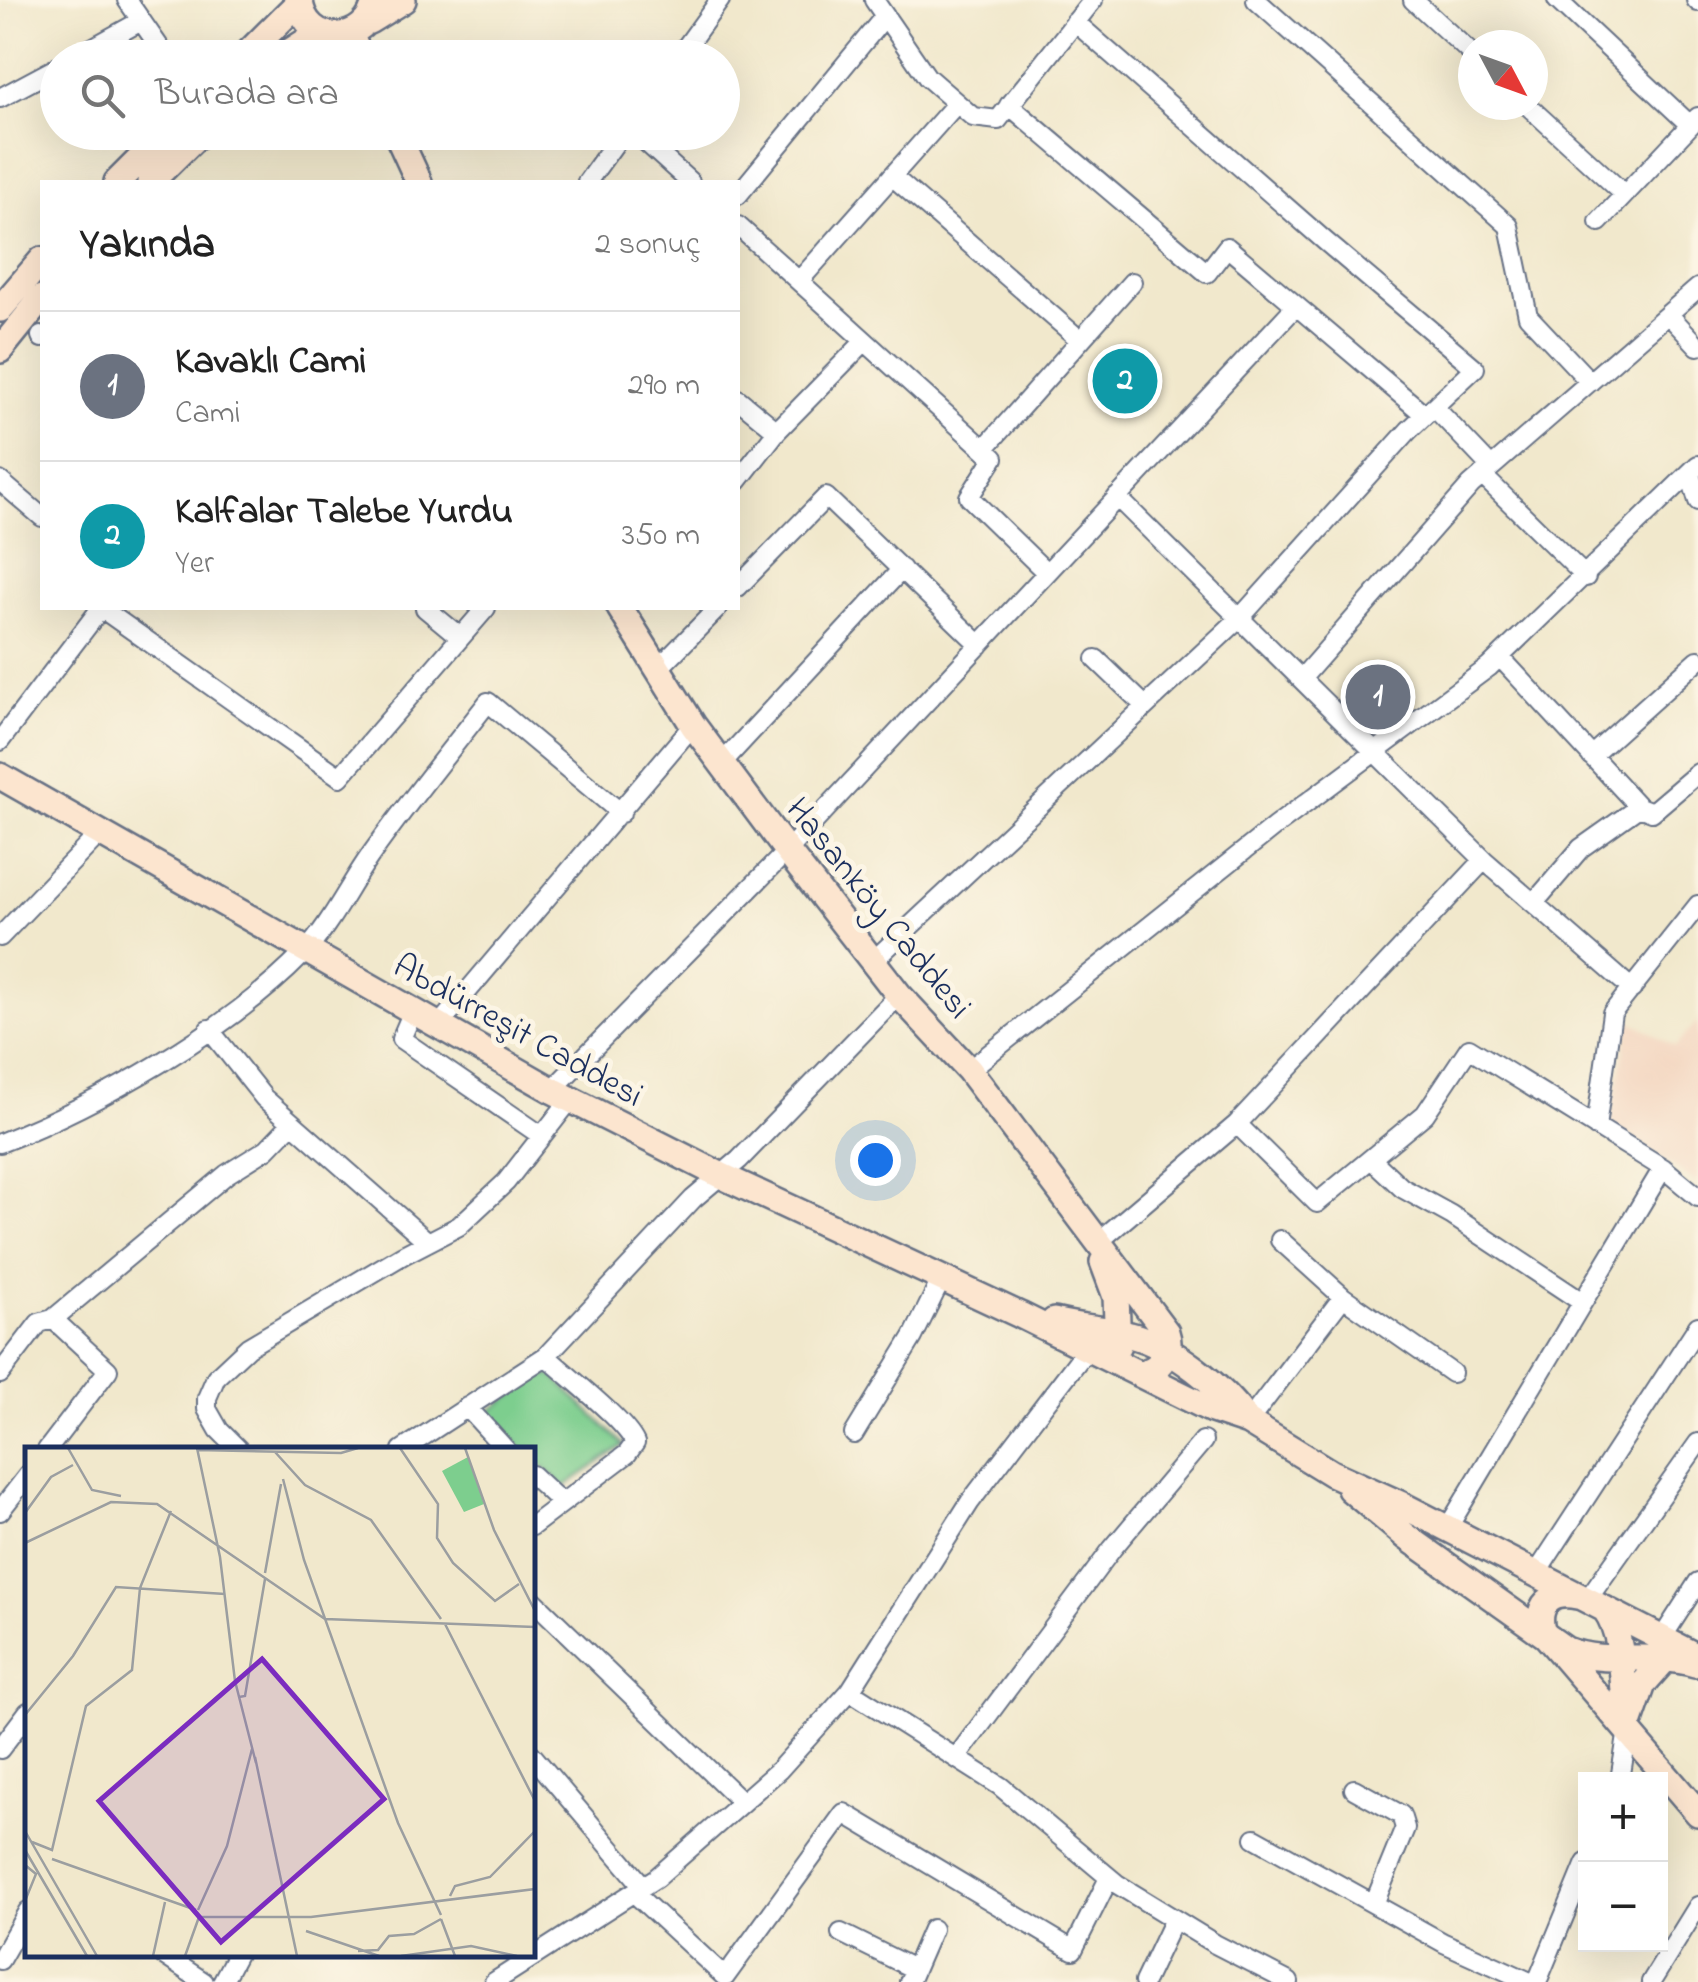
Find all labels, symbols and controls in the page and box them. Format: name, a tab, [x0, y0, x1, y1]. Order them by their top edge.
north arrow	[1458, 30, 1548, 120]
search box	[40, 40, 740, 150]
text: Burada ara	[155, 67, 339, 123]
icon: search	[75, 68, 130, 123]
text: Yakında	[80, 215, 215, 276]
text: 2 sonuç	[595, 222, 700, 269]
text: Kavaklı Cami	[175, 335, 366, 391]
pin: 2	[1092, 344, 1158, 418]
text: 1	[107, 363, 118, 410]
text: 290 m	[628, 363, 700, 410]
text: Cami	[175, 391, 240, 438]
text: Kalfalar Talebe Yurdu	[175, 485, 513, 541]
text: 2	[105, 513, 120, 560]
text: 350 m	[622, 513, 700, 560]
text: Yer	[175, 541, 214, 588]
pin: 1	[1346, 660, 1410, 734]
street label: Hasanköy Caddesi	[772, 787, 983, 1031]
street label: Abdürreşit Caddesi	[383, 942, 652, 1122]
your location	[850, 1135, 901, 1186]
inset map	[25, 1447, 535, 1957]
map controls	[1578, 1772, 1668, 1952]
button: +	[1578, 1772, 1668, 1862]
button: −	[1578, 1862, 1668, 1952]

